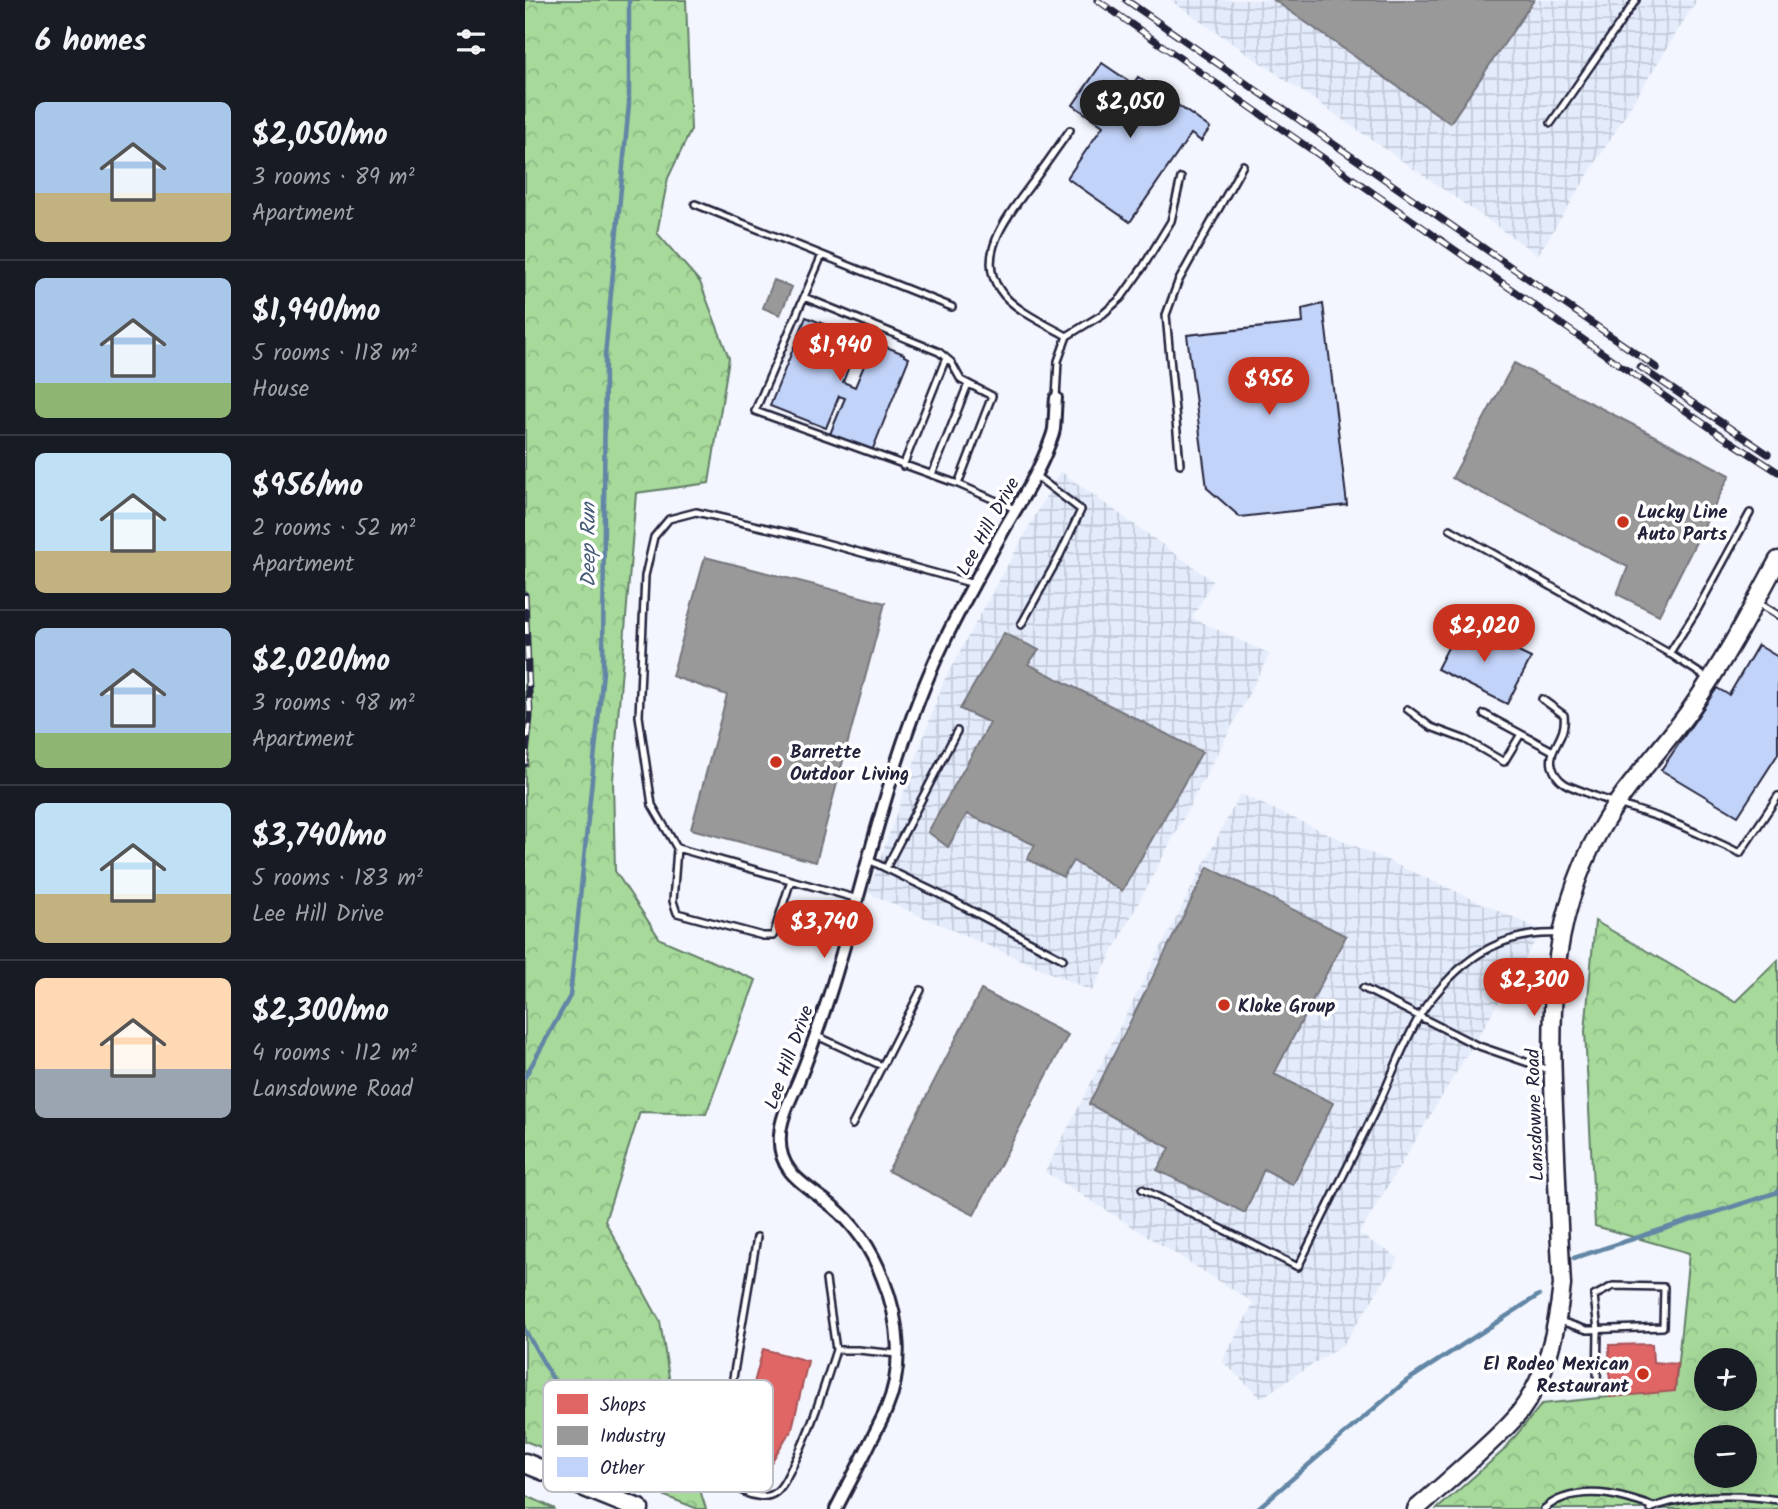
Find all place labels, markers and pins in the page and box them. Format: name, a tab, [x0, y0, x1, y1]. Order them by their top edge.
pin: $2,050	[1073, 80, 1187, 140]
pin: $1,940	[783, 324, 897, 383]
pin: $956	[1228, 358, 1310, 417]
place label: Lucky Line Auto Parts	[1637, 498, 1728, 550]
marker: Lucky Line Auto Parts	[1615, 514, 1631, 530]
pin: $2,020	[1427, 604, 1541, 664]
place label: Barrette Outdoor Living	[790, 738, 909, 790]
marker: Barrette Outdoor Living	[768, 754, 784, 770]
pin: $3,740	[767, 900, 881, 960]
pin: $2,300	[1477, 958, 1591, 1018]
place label: Kloke Group	[1238, 992, 1335, 1022]
marker: Kloke Group	[1216, 997, 1232, 1013]
place label: El Rodeo Mexican Restaurant	[1483, 1350, 1629, 1402]
marker: El Rodeo Mexican Restaurant	[1635, 1366, 1651, 1382]

